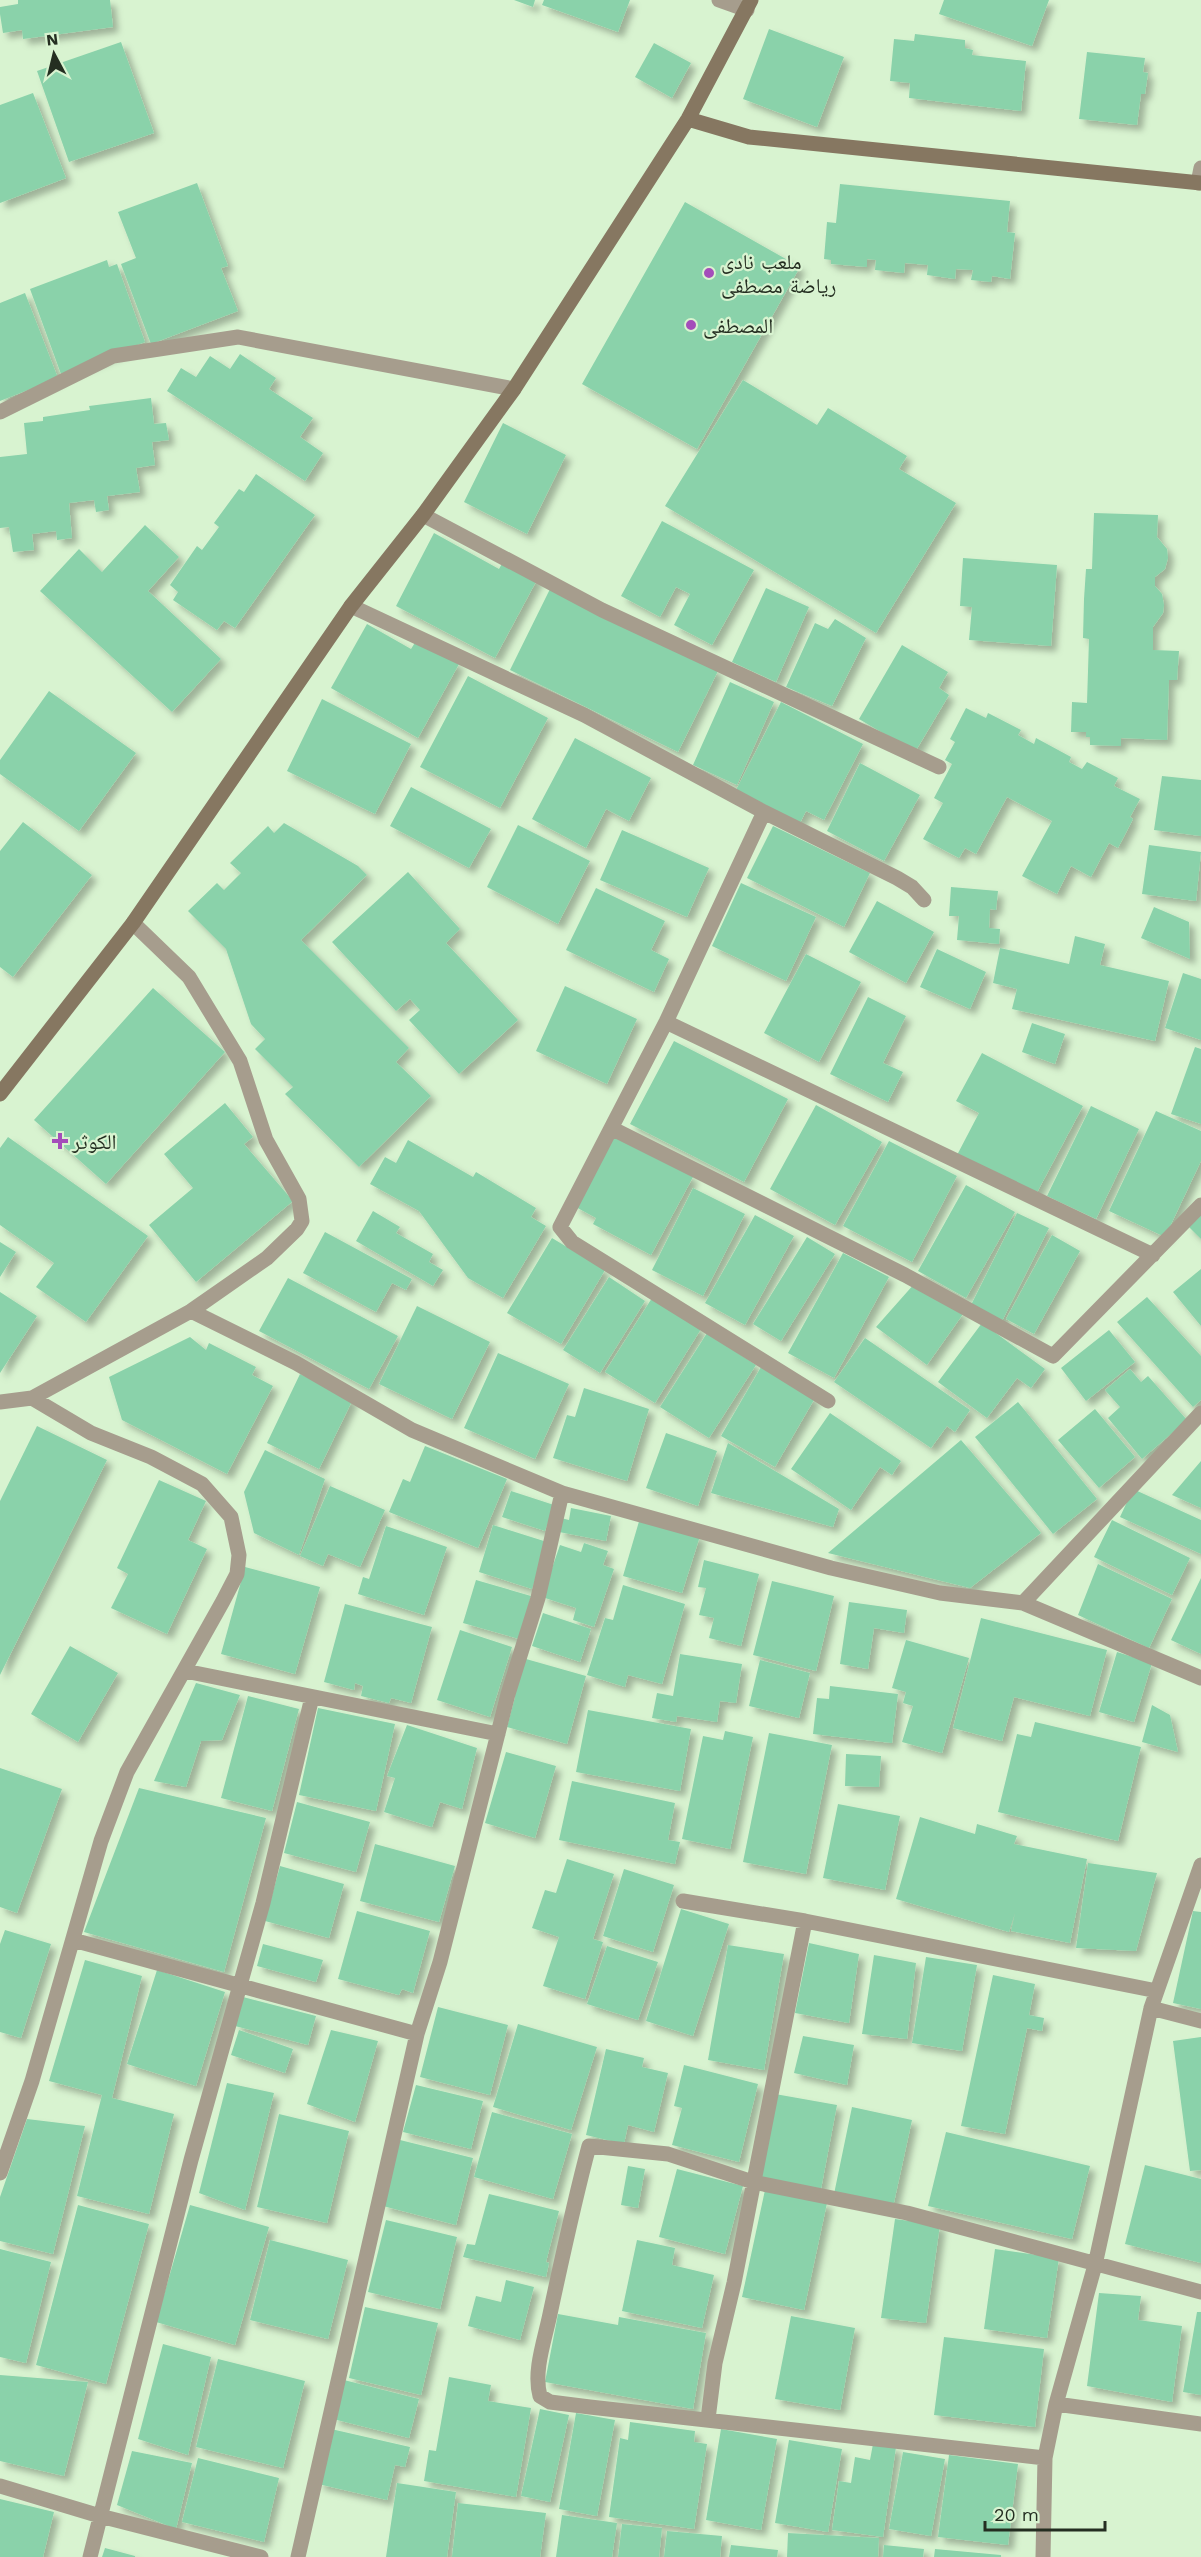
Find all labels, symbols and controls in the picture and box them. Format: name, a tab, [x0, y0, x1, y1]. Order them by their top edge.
north arrow	[24, 24, 84, 84]
text: N	[45, 29, 59, 50]
place label: ملعب نادی ریاضة مصطفی	[721, 249, 836, 299]
marker: ملعب نادی ریاضة مصطفی	[702, 266, 716, 280]
place label: المصطفى	[703, 313, 773, 339]
marker: المصطفى	[684, 318, 698, 332]
place label: الكوثر	[71, 1129, 117, 1154]
marker: الكوثر	[53, 1134, 67, 1148]
scale bar	[985, 2494, 1105, 2532]
text: 20 m	[994, 2504, 1039, 2525]

